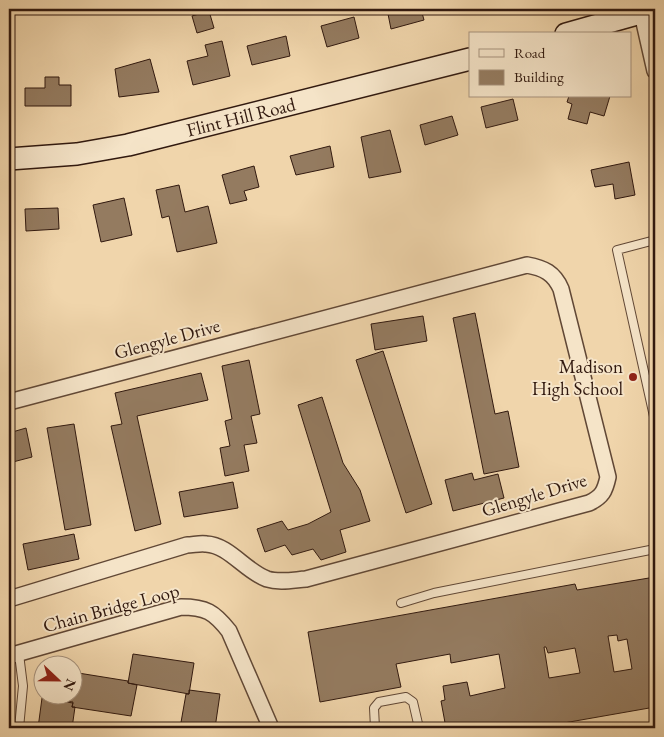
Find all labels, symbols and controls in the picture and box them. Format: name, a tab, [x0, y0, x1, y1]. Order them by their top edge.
legend	[469, 32, 632, 98]
text: Road	[514, 43, 546, 62]
text: Building	[514, 67, 564, 86]
street label: Flint Hill Road	[184, 91, 298, 143]
street label: Glengyle Drive	[111, 313, 223, 365]
place label: Madison High School	[532, 354, 623, 401]
marker: Madison High School	[627, 371, 639, 383]
street label: Glengyle Drive	[478, 467, 590, 523]
street label: Chain Bridge Loop	[40, 578, 182, 638]
north arrow	[32, 654, 82, 704]
text: N	[59, 676, 81, 694]

